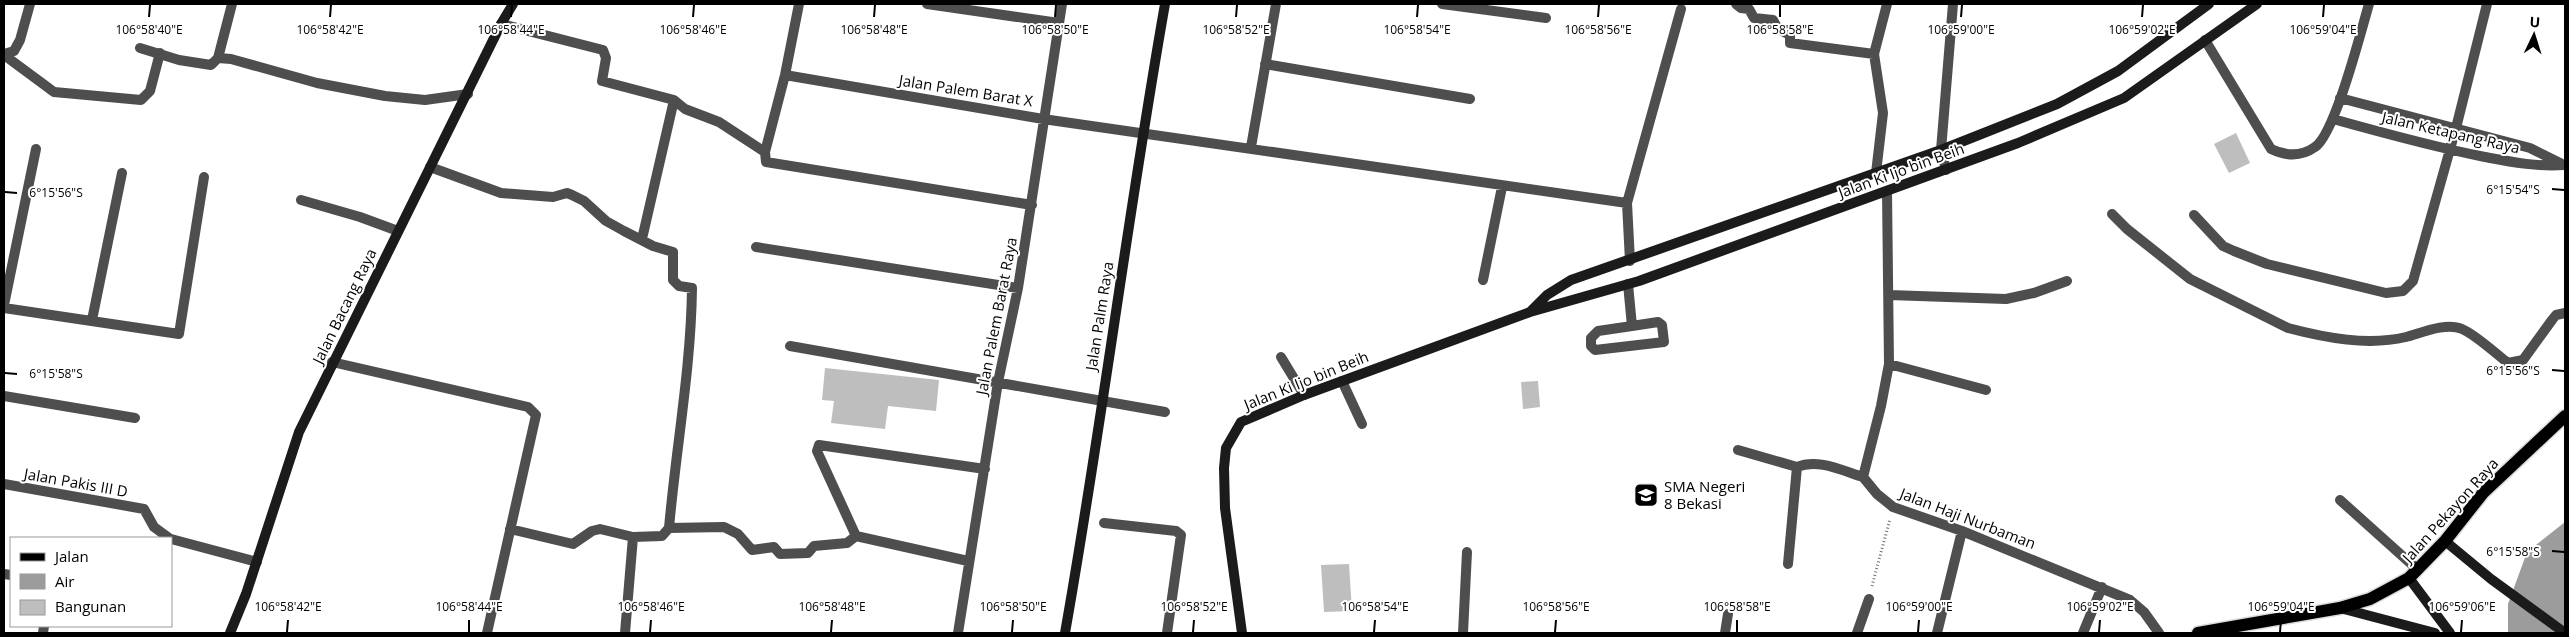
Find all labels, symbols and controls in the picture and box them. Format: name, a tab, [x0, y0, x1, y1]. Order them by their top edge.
north arrow	[2509, 10, 2559, 60]
text: U	[2529, 12, 2541, 31]
text: 106°58'40"E	[115, 21, 183, 38]
text: 106°58'42"E	[296, 21, 364, 38]
text: 106°58'44"E	[477, 21, 545, 38]
text: 106°58'46"E	[659, 21, 727, 38]
text: 106°58'48"E	[840, 21, 908, 38]
text: 106°58'50"E	[1021, 21, 1089, 38]
text: 106°58'52"E	[1202, 21, 1270, 38]
text: 106°58'54"E	[1383, 21, 1451, 38]
text: 106°58'56"E	[1564, 21, 1632, 38]
text: 106°58'58"E	[1746, 21, 1814, 38]
text: 106°59'00"E	[1927, 21, 1995, 38]
text: 106°59'02"E	[2108, 21, 2176, 38]
text: 106°59'04"E	[2289, 21, 2357, 38]
street label: Jalan Palem Barat X	[896, 69, 1035, 111]
street label: Jalan Ketapang Raya	[2378, 106, 2522, 158]
street label: Jalan Ki Ijo bin Beih	[1833, 138, 1967, 203]
text: 6°15'54"S	[2486, 181, 2540, 198]
text: 6°15'56"S	[29, 184, 83, 201]
street label: Jalan Palem Barat Raya	[971, 236, 1021, 398]
street label: Jalan Bacang Raya	[307, 245, 381, 369]
street label: Jalan Palm Raya	[1080, 260, 1117, 374]
street label: Jalan Ki Ijo bin Beih	[1239, 346, 1371, 415]
text: 6°15'56"S	[2486, 362, 2540, 379]
text: 6°15'58"S	[29, 365, 83, 382]
street label: Jalan Pekayon Raya	[2396, 453, 2502, 568]
street label: Jalan Pakis III D	[21, 463, 129, 501]
place label: SMA Negeri 8 Bekasi	[1664, 476, 1745, 513]
school or university icon: SMA Negeri 8 Bekasi	[1633, 482, 1659, 508]
street label: Jalan Haji Nurbaman	[1895, 482, 2039, 553]
legend	[10, 537, 172, 627]
text: 6°15'58"S	[2486, 543, 2540, 560]
text: Jalan	[53, 546, 89, 566]
text: Air	[55, 571, 74, 591]
text: Bangunan	[55, 596, 126, 616]
text: 106°58'42"E	[254, 598, 322, 615]
text: 106°58'44"E	[435, 598, 503, 615]
text: 106°58'46"E	[617, 598, 685, 615]
text: 106°58'48"E	[798, 598, 866, 615]
text: 106°58'50"E	[979, 598, 1047, 615]
text: 106°58'52"E	[1160, 598, 1228, 615]
text: 106°58'54"E	[1341, 598, 1409, 615]
text: 106°58'56"E	[1522, 598, 1590, 615]
text: 106°58'58"E	[1703, 598, 1771, 615]
text: 106°59'00"E	[1885, 598, 1953, 615]
text: 106°59'02"E	[2066, 598, 2134, 615]
text: 106°59'04"E	[2247, 598, 2315, 615]
text: 106°59'06"E	[2428, 598, 2496, 615]

